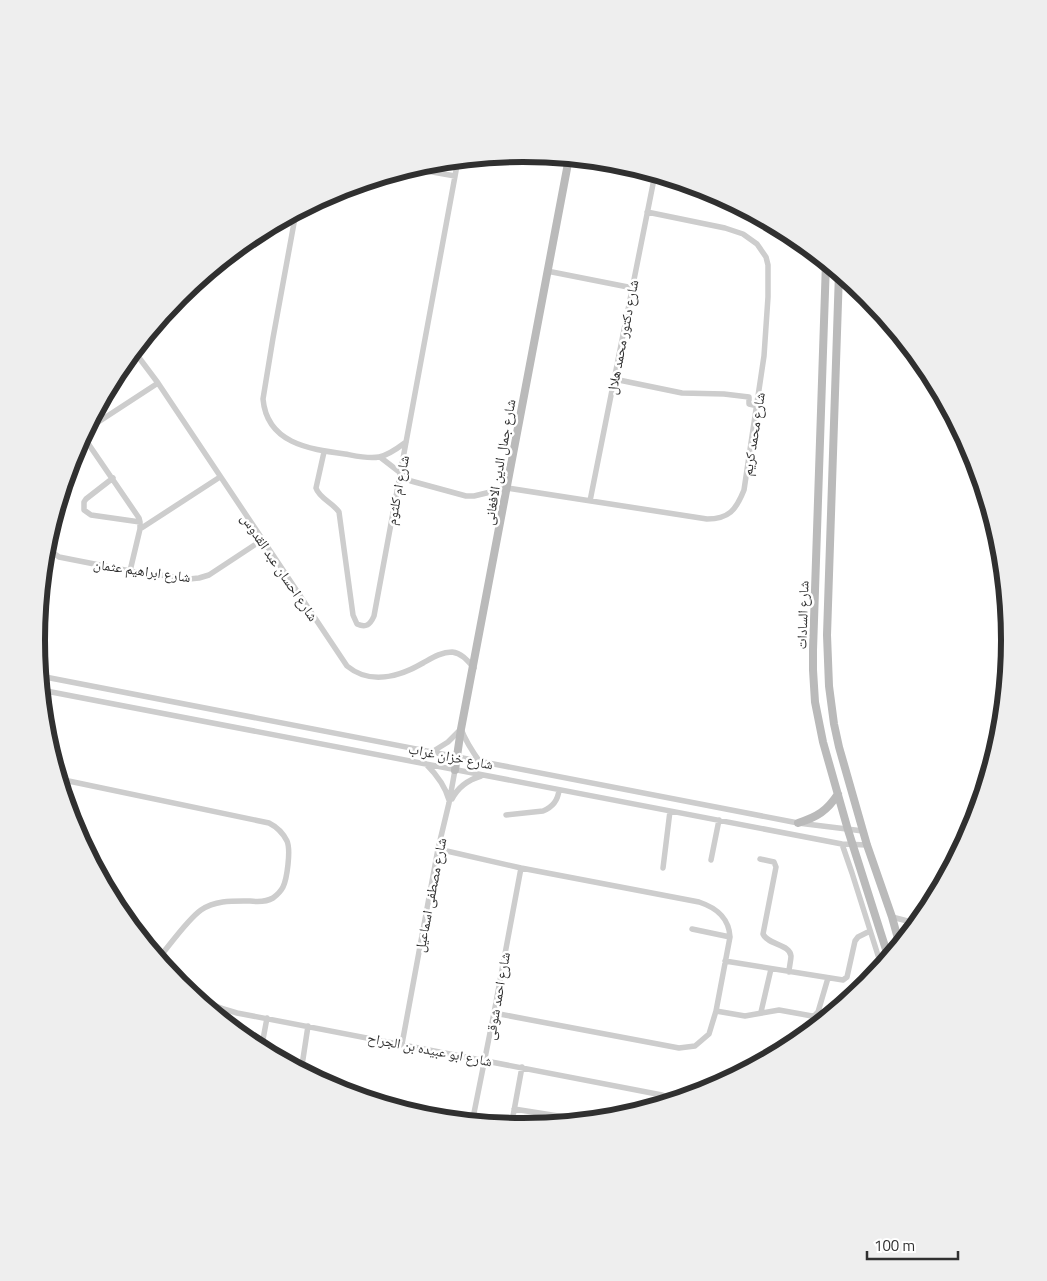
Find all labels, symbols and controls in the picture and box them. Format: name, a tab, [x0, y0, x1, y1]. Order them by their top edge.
street label: شارع دكتور محمد هلال	[601, 278, 643, 396]
street label: شارع محمد كريم	[736, 391, 770, 477]
street label: شارع جمال الدين الافغانى	[478, 397, 520, 527]
street label: شارع ام كلثوم	[380, 453, 414, 527]
street label: شارع احسان عبد القدوس	[236, 509, 324, 625]
street label: شارع ابراهيم عثمان	[92, 553, 192, 587]
street label: شارع السادات	[790, 580, 814, 650]
street label: شارع خزان غراب	[407, 738, 495, 774]
street label: شارع مصطفى اسماعيل	[409, 836, 451, 954]
street label: شارع احمد شوقى	[479, 950, 515, 1042]
street label: شارع ابو عبيده بن الجراح	[366, 1027, 494, 1071]
scale bar	[867, 1228, 958, 1260]
text: 100 m	[874, 1234, 915, 1257]

